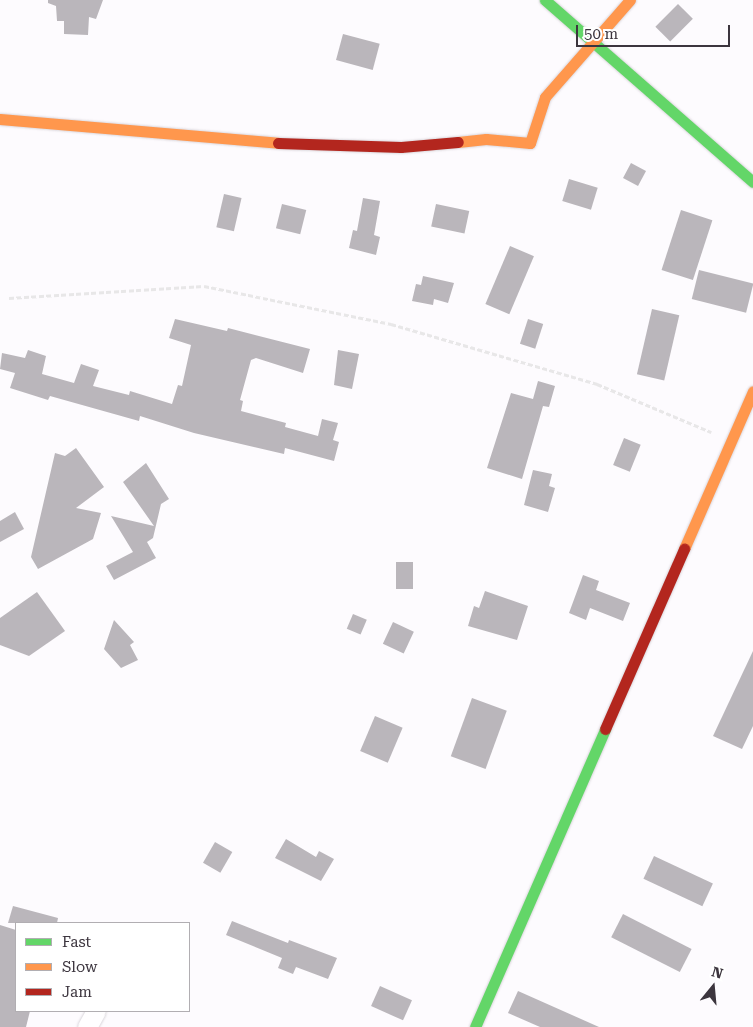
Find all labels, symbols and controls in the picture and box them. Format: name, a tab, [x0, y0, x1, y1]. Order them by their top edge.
scale bar	[578, 15, 732, 47]
text: 50 m	[584, 25, 618, 43]
legend	[15, 922, 190, 1012]
text: Fast	[62, 933, 91, 951]
text: Slow	[62, 958, 97, 976]
north arrow	[688, 962, 738, 1012]
text: N	[710, 963, 725, 982]
text: Jam	[62, 983, 92, 1001]

